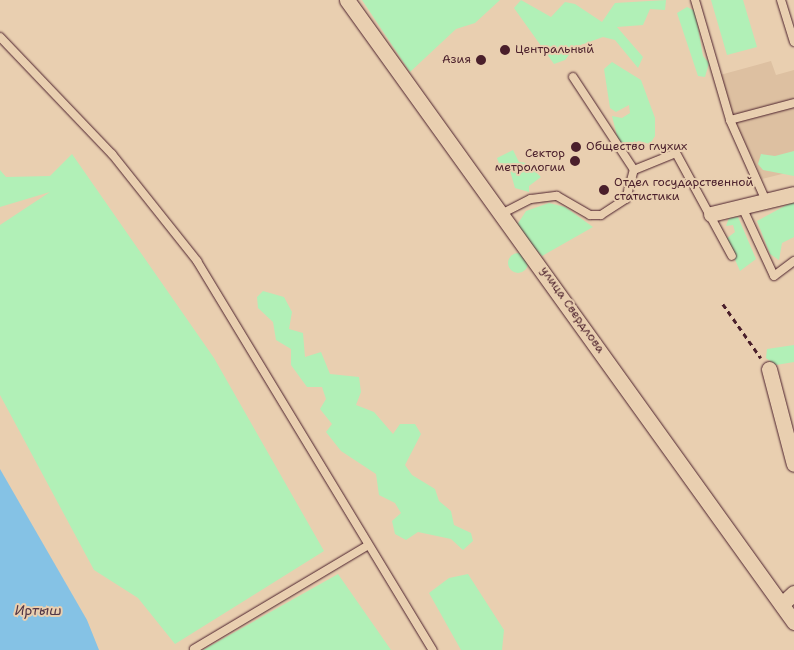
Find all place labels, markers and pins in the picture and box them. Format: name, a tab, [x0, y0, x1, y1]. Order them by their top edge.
place label: Центральный	[515, 43, 594, 57]
marker: Центральный	[499, 44, 511, 56]
place label: Азия	[442, 53, 471, 67]
marker: Азия	[475, 54, 487, 66]
place label: Общество глухих	[586, 140, 687, 154]
marker: Общество глухих	[570, 141, 582, 153]
place label: Сектор метрологии	[495, 147, 565, 175]
marker: Сектор метрологии	[569, 155, 581, 167]
place label: Отдел государственной статистики	[614, 176, 753, 204]
marker: Отдел государственной статистики	[598, 184, 610, 196]

